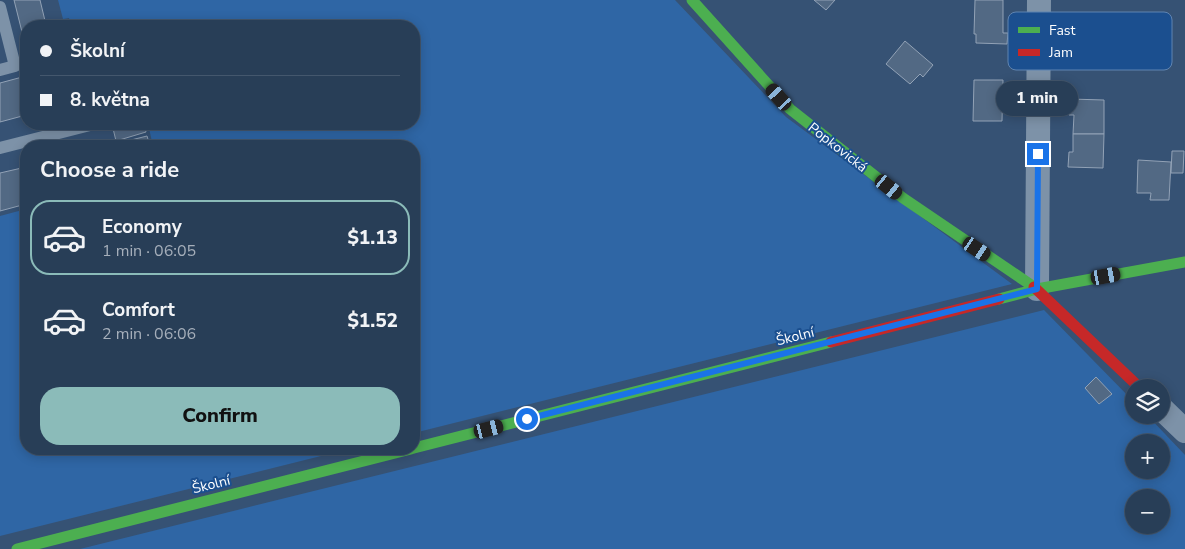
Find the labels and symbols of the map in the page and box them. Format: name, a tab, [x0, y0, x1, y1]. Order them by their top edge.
legend	[1008, 12, 1172, 70]
text: Fast	[1049, 21, 1075, 40]
text: Jam	[1048, 43, 1073, 62]
car	[763, 81, 794, 113]
callout: 1 min	[997, 82, 1079, 116]
street label: Popkovická	[804, 118, 871, 177]
route end	[1027, 143, 1049, 165]
car	[872, 172, 905, 202]
car	[960, 234, 993, 264]
car	[1089, 266, 1122, 286]
street label: Školní	[774, 322, 817, 350]
route start	[516, 408, 538, 430]
car	[472, 418, 505, 440]
street label: Školní	[190, 470, 233, 498]

